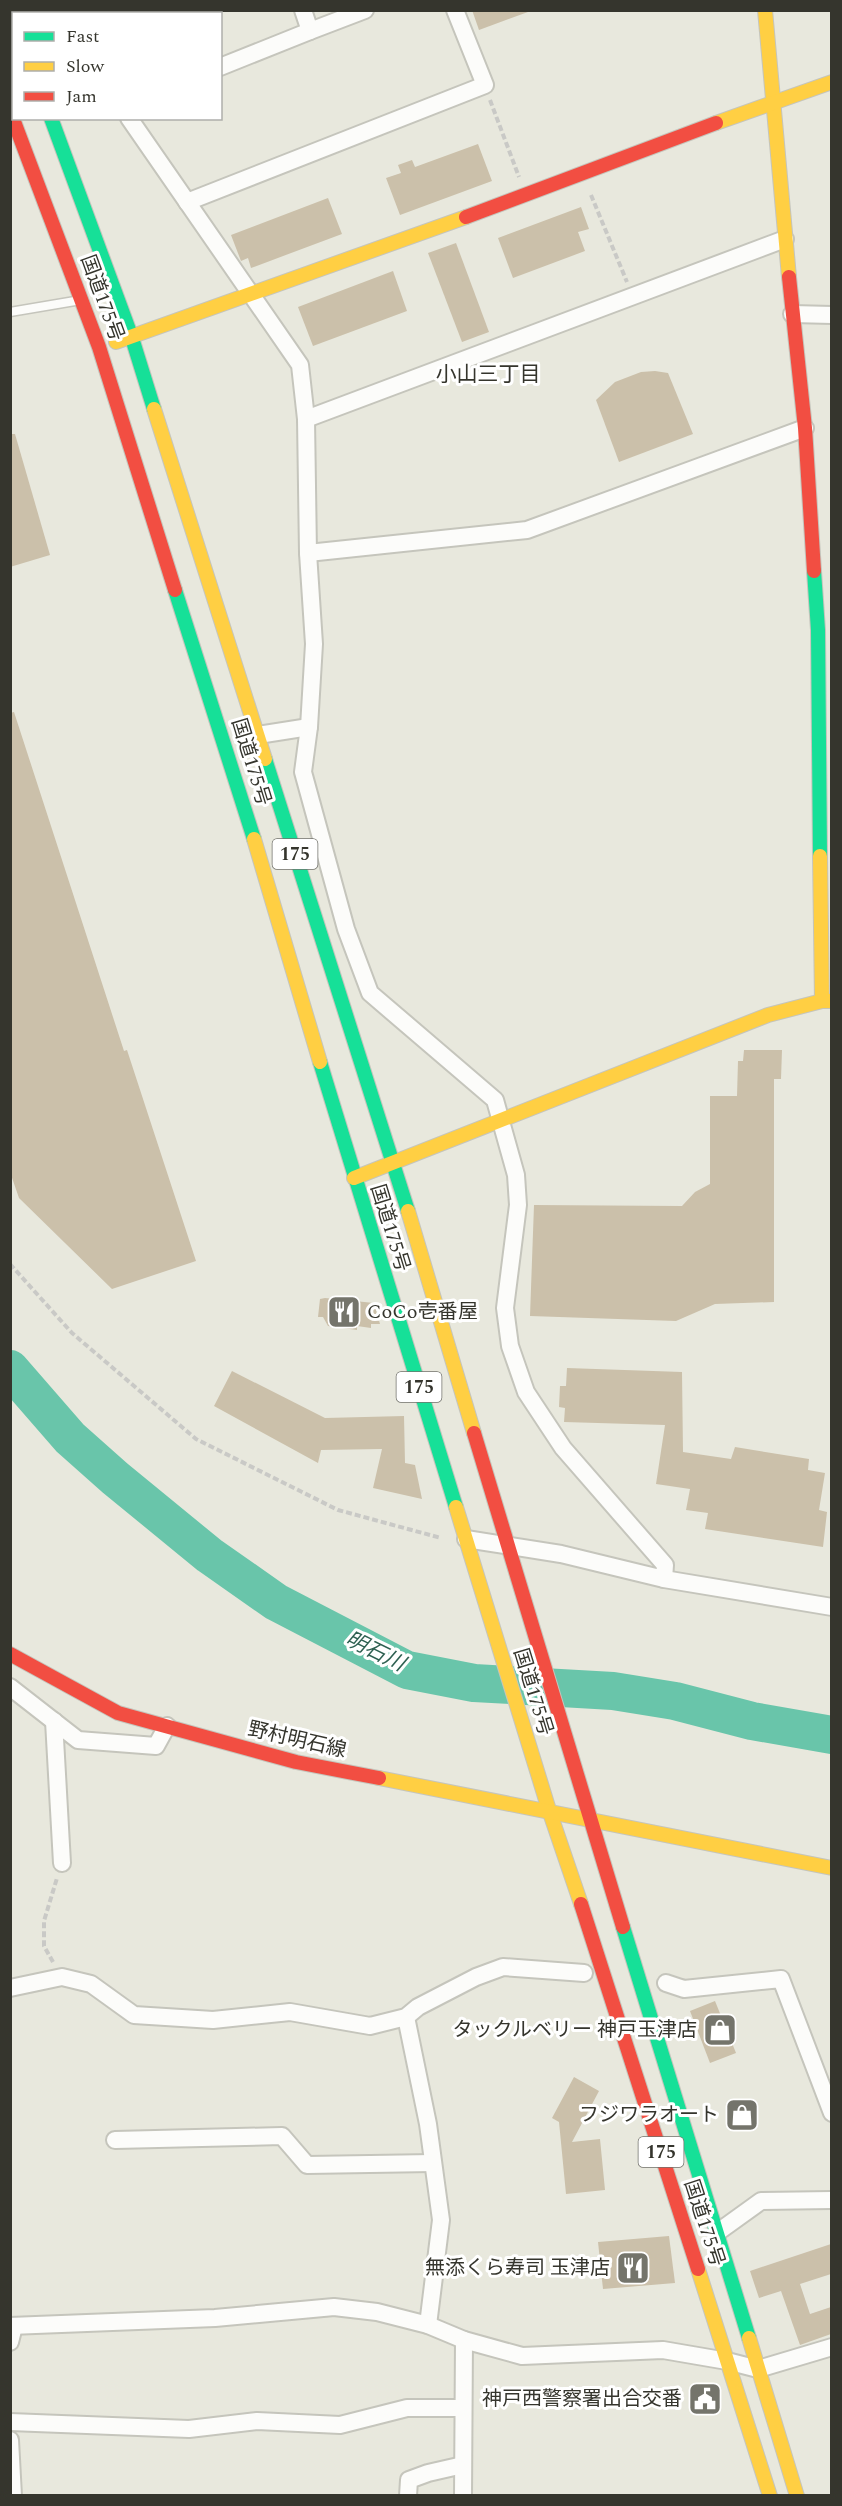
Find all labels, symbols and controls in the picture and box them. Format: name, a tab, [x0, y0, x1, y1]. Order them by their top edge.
legend	[12, 12, 222, 120]
text: Fast	[66, 23, 99, 50]
text: Slow	[66, 53, 105, 80]
text: Jam	[66, 83, 97, 110]
street label: 国道175号	[73, 251, 131, 345]
district label: 小山三丁目	[436, 359, 541, 391]
street label: 国道175号	[223, 715, 279, 809]
road number: 175	[272, 839, 318, 869]
street label: 国道175号	[362, 1181, 418, 1275]
restaurant icon: CoCo壱番屋	[326, 1294, 362, 1330]
place label: CoCo壱番屋	[367, 1297, 478, 1327]
road number: 175	[396, 1372, 442, 1402]
water label: 明石川	[340, 1624, 412, 1681]
street label: 国道175号	[505, 1645, 561, 1739]
street label: 野村明石線	[245, 1714, 349, 1766]
shop icon: タックルベリー 神戸玉津店	[702, 2012, 738, 2048]
place label: タックルベリー 神戸玉津店	[453, 2015, 697, 2045]
shop icon: フジワラオート	[724, 2097, 760, 2133]
place label: フジワラオート	[579, 2100, 719, 2130]
road number: 175	[638, 2137, 684, 2167]
street label: 国道175号	[676, 2176, 732, 2270]
restaurant icon: 無添くら寿司 玉津店	[615, 2250, 651, 2286]
place label: 無添くら寿司 玉津店	[425, 2253, 610, 2283]
public building icon: 神戸西警察署出合交番	[687, 2381, 723, 2417]
place label: 神戸西警察署出合交番	[482, 2384, 682, 2414]

